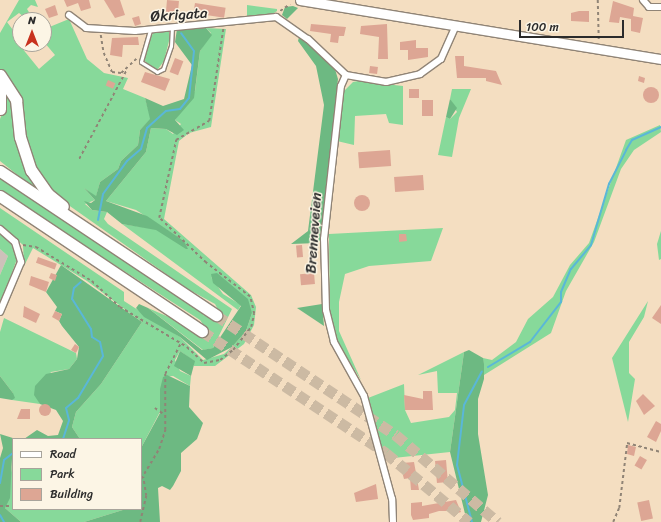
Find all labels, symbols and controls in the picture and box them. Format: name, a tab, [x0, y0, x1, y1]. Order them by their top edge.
street label: Økrigata	[150, 4, 208, 26]
text: N	[28, 11, 36, 30]
north arrow	[12, 12, 52, 52]
scale bar	[521, 12, 626, 38]
text: 100 m	[526, 16, 559, 38]
street label: Brenneveien	[302, 192, 326, 274]
legend	[12, 438, 142, 510]
text: Road	[50, 443, 76, 465]
text: Park	[50, 463, 75, 485]
text: Building	[50, 483, 93, 505]

